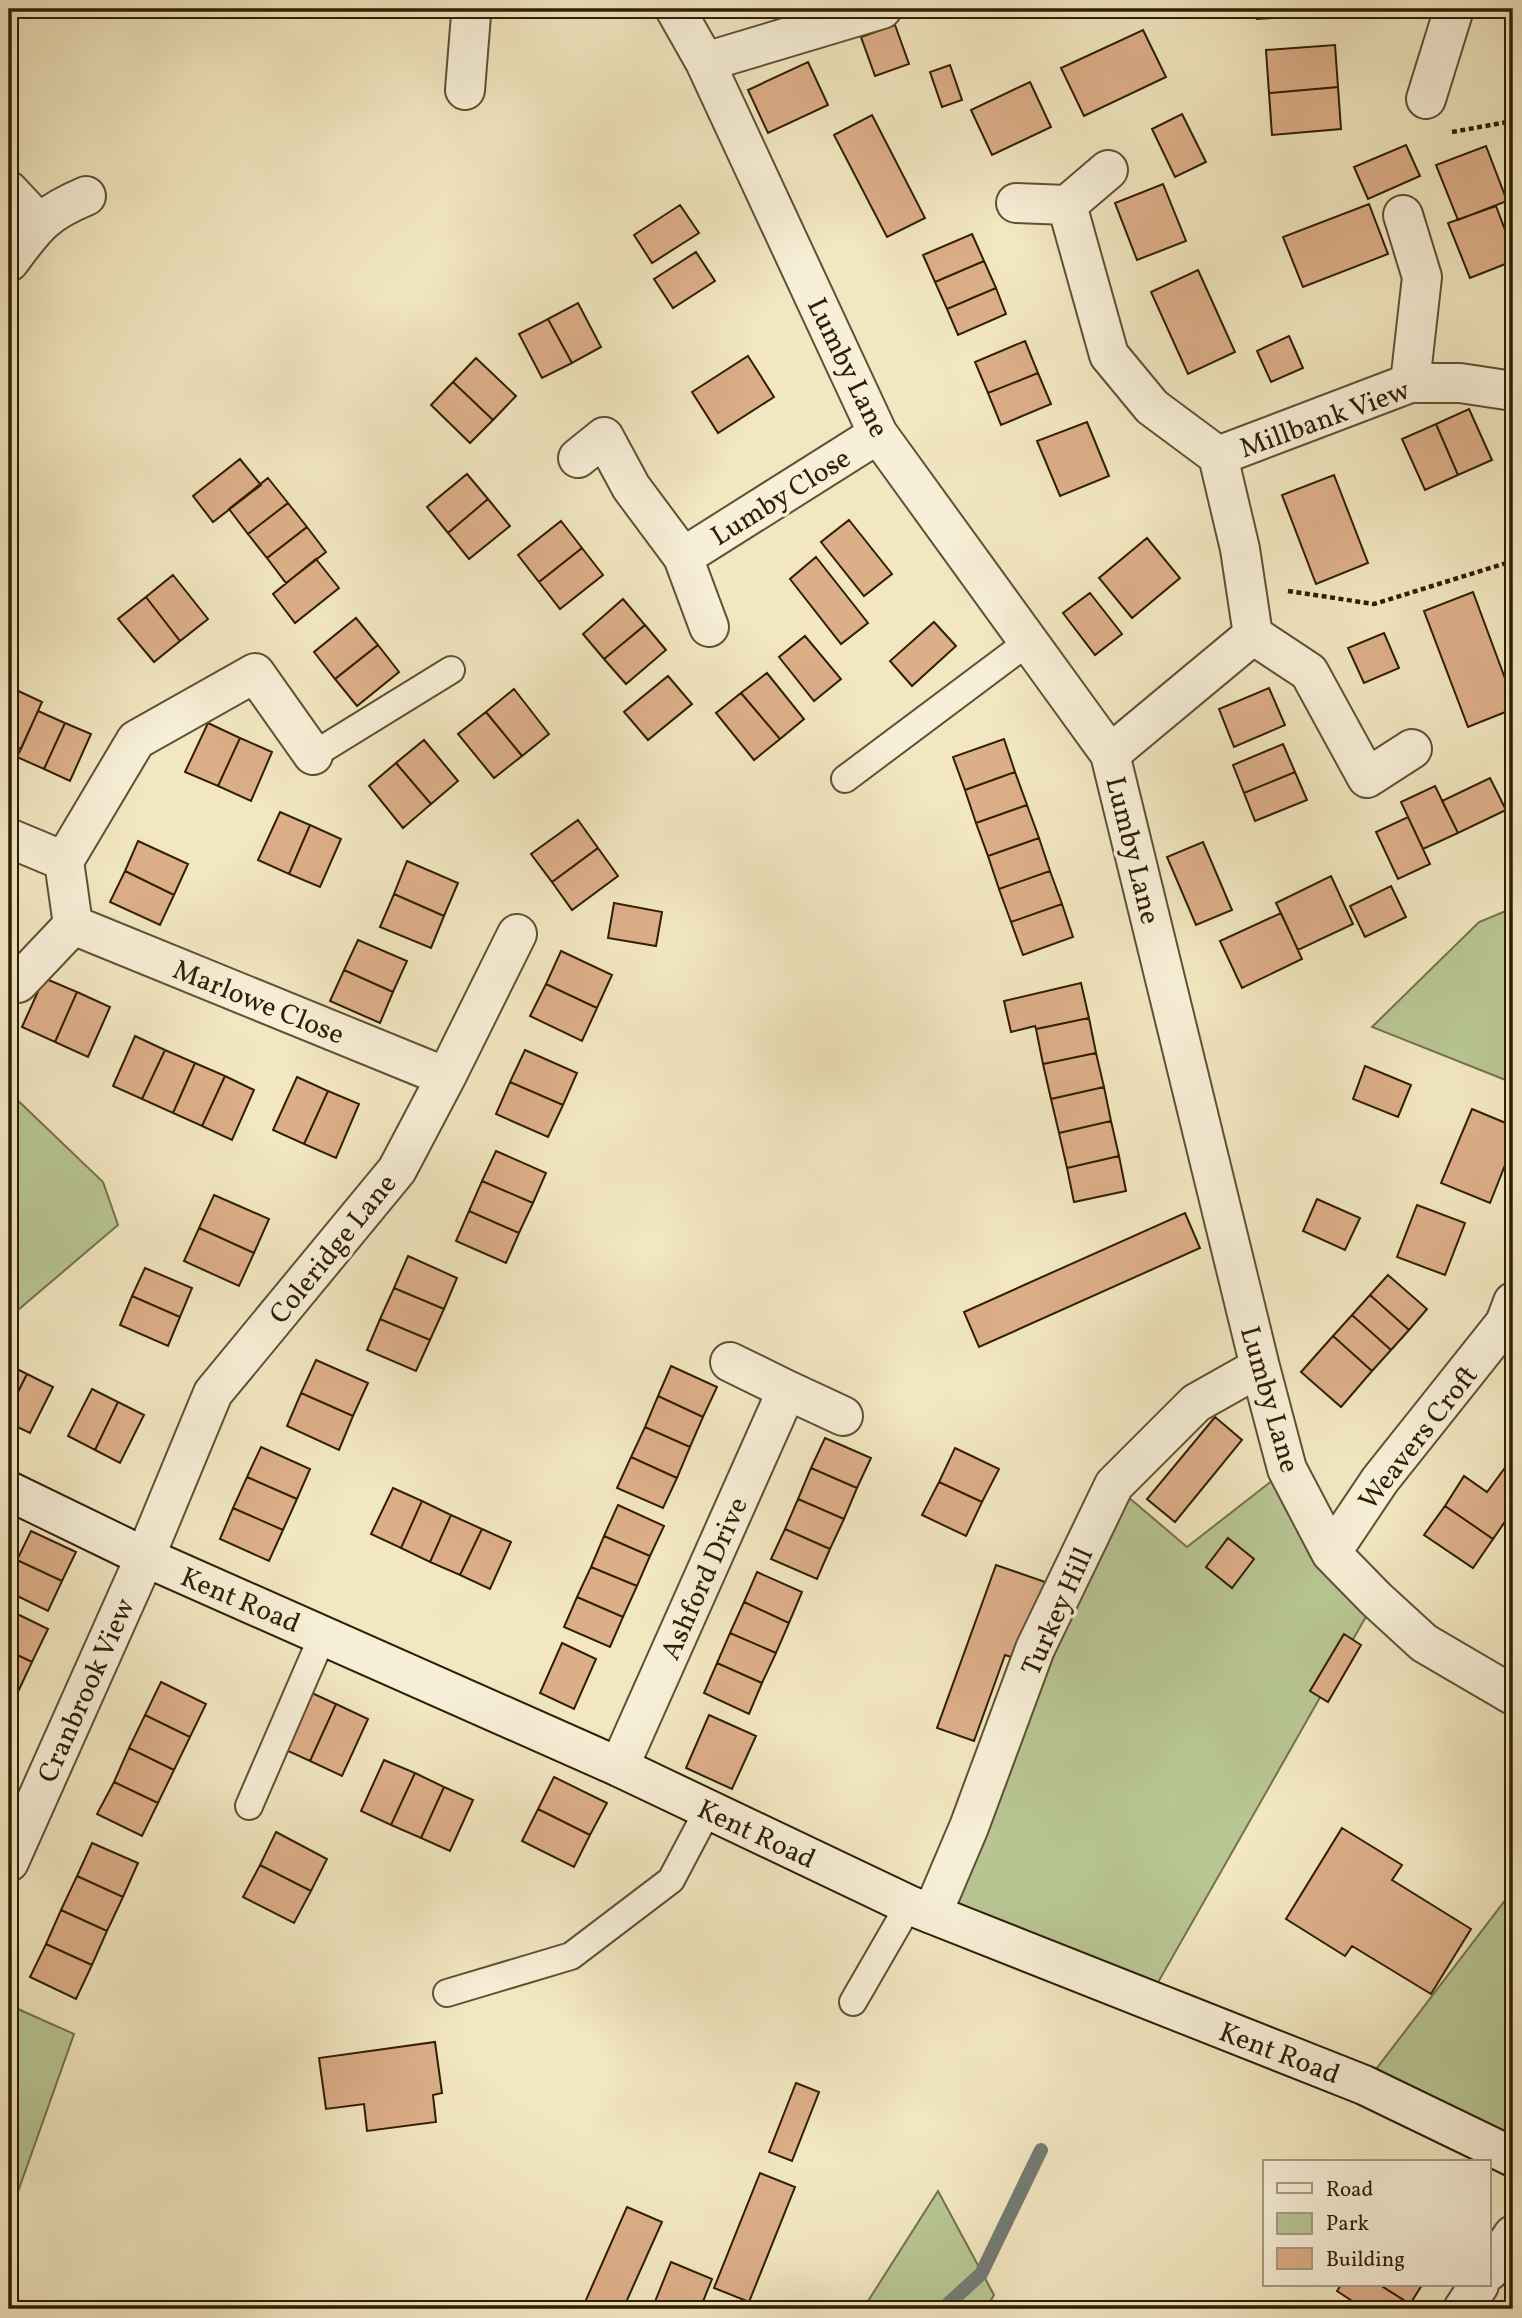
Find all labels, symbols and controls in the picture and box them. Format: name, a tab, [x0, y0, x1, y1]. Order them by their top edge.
street label: Lumby Lane	[796, 292, 897, 444]
street label: Millbank View	[1234, 371, 1416, 469]
street label: Lumby Close	[704, 440, 859, 557]
street label: Lumby Lane	[1094, 773, 1169, 928]
street label: Marlowe Close	[166, 951, 350, 1055]
street label: Coleridge Lane	[261, 1166, 407, 1333]
street label: Lumby Lane	[1229, 1322, 1308, 1478]
street label: Weavers Croft	[1350, 1358, 1488, 1519]
street label: Ashford Drive	[652, 1491, 759, 1667]
street label: Turkey Hill	[1013, 1542, 1104, 1682]
street label: Kent Road	[174, 1559, 306, 1644]
street label: Cranbrook View	[29, 1592, 146, 1789]
street label: Kent Road	[690, 1791, 822, 1880]
street label: Kent Road	[1213, 2013, 1345, 2095]
legend	[1263, 2160, 1490, 2286]
text: Road	[1326, 2176, 1373, 2205]
text: Park	[1326, 2210, 1369, 2239]
text: Building	[1326, 2246, 1405, 2275]

